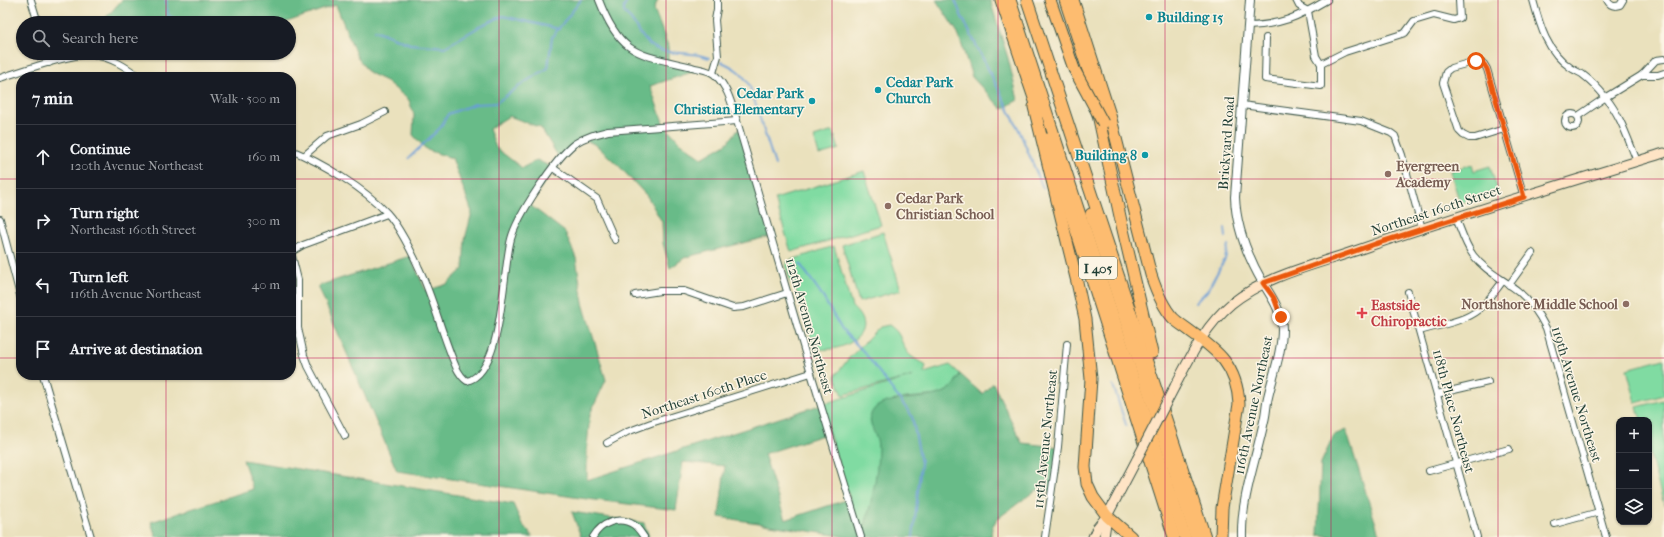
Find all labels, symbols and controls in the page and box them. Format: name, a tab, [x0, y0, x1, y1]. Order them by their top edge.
place label: Building 15	[1157, 9, 1223, 26]
marker: Building 15	[1144, 12, 1154, 22]
search box	[16, 16, 296, 60]
icon: search	[30, 27, 52, 49]
text: Search here	[62, 29, 138, 47]
route start	[1467, 52, 1485, 70]
place label: Cedar Park Church	[886, 74, 954, 107]
place label: Cedar Park Christian Elementary	[674, 85, 806, 118]
marker: Cedar Park Church	[873, 85, 883, 95]
text: 7 min	[32, 88, 73, 108]
text: Walk · 500 m	[210, 91, 280, 106]
street label: Brickyard Road	[1215, 95, 1238, 190]
marker: Cedar Park Christian Elementary	[807, 96, 817, 106]
text: Continue	[70, 140, 130, 158]
icon: ahead	[32, 146, 54, 168]
place label: Building 8	[1075, 147, 1137, 164]
text: 160 m	[248, 149, 280, 164]
marker: Building 8	[1140, 150, 1150, 160]
text: 120th Avenue Northeast	[70, 158, 203, 173]
place label: Evergreen Academy	[1395, 158, 1460, 191]
marker: Evergreen Academy	[1383, 169, 1393, 179]
street label: Northeast 160th Street	[1369, 181, 1503, 240]
place label: Cedar Park Christian School	[896, 190, 995, 223]
marker: Cedar Park Christian School	[883, 201, 893, 211]
text: Turn right	[70, 204, 139, 222]
icon: right	[32, 210, 54, 232]
text: 300 m	[247, 213, 280, 228]
text: Northeast 160th Street	[70, 222, 196, 237]
street label: 112th Avenue Northeast	[782, 256, 837, 396]
road number: I 405	[1079, 257, 1117, 279]
text: Turn left	[70, 268, 128, 286]
icon: left	[32, 274, 54, 296]
text: 40 m	[252, 277, 280, 292]
text: 116th Avenue Northeast	[70, 286, 201, 301]
place label: Northshore Middle School	[1461, 296, 1618, 313]
place label: Eastside Chiropractic	[1371, 297, 1448, 330]
marker: Northshore Middle School	[1621, 299, 1631, 309]
marker: Eastside Chiropractic	[1356, 307, 1368, 319]
route end	[1272, 308, 1290, 326]
street label: 119th Avenue Northeast	[1548, 324, 1605, 464]
street label: 116th Avenue Northeast	[1230, 334, 1276, 476]
icon: arrive	[32, 338, 54, 360]
text: Arrive at destination	[70, 340, 202, 358]
street label: 118th Place Northeast	[1429, 347, 1478, 475]
street label: Northeast 160th Place	[639, 366, 769, 423]
street label: 115th Avenue Northeast	[1030, 369, 1061, 509]
map controls	[1616, 417, 1652, 525]
button: +	[1616, 417, 1652, 453]
button: −	[1616, 453, 1652, 489]
button: layers	[1616, 489, 1652, 525]

